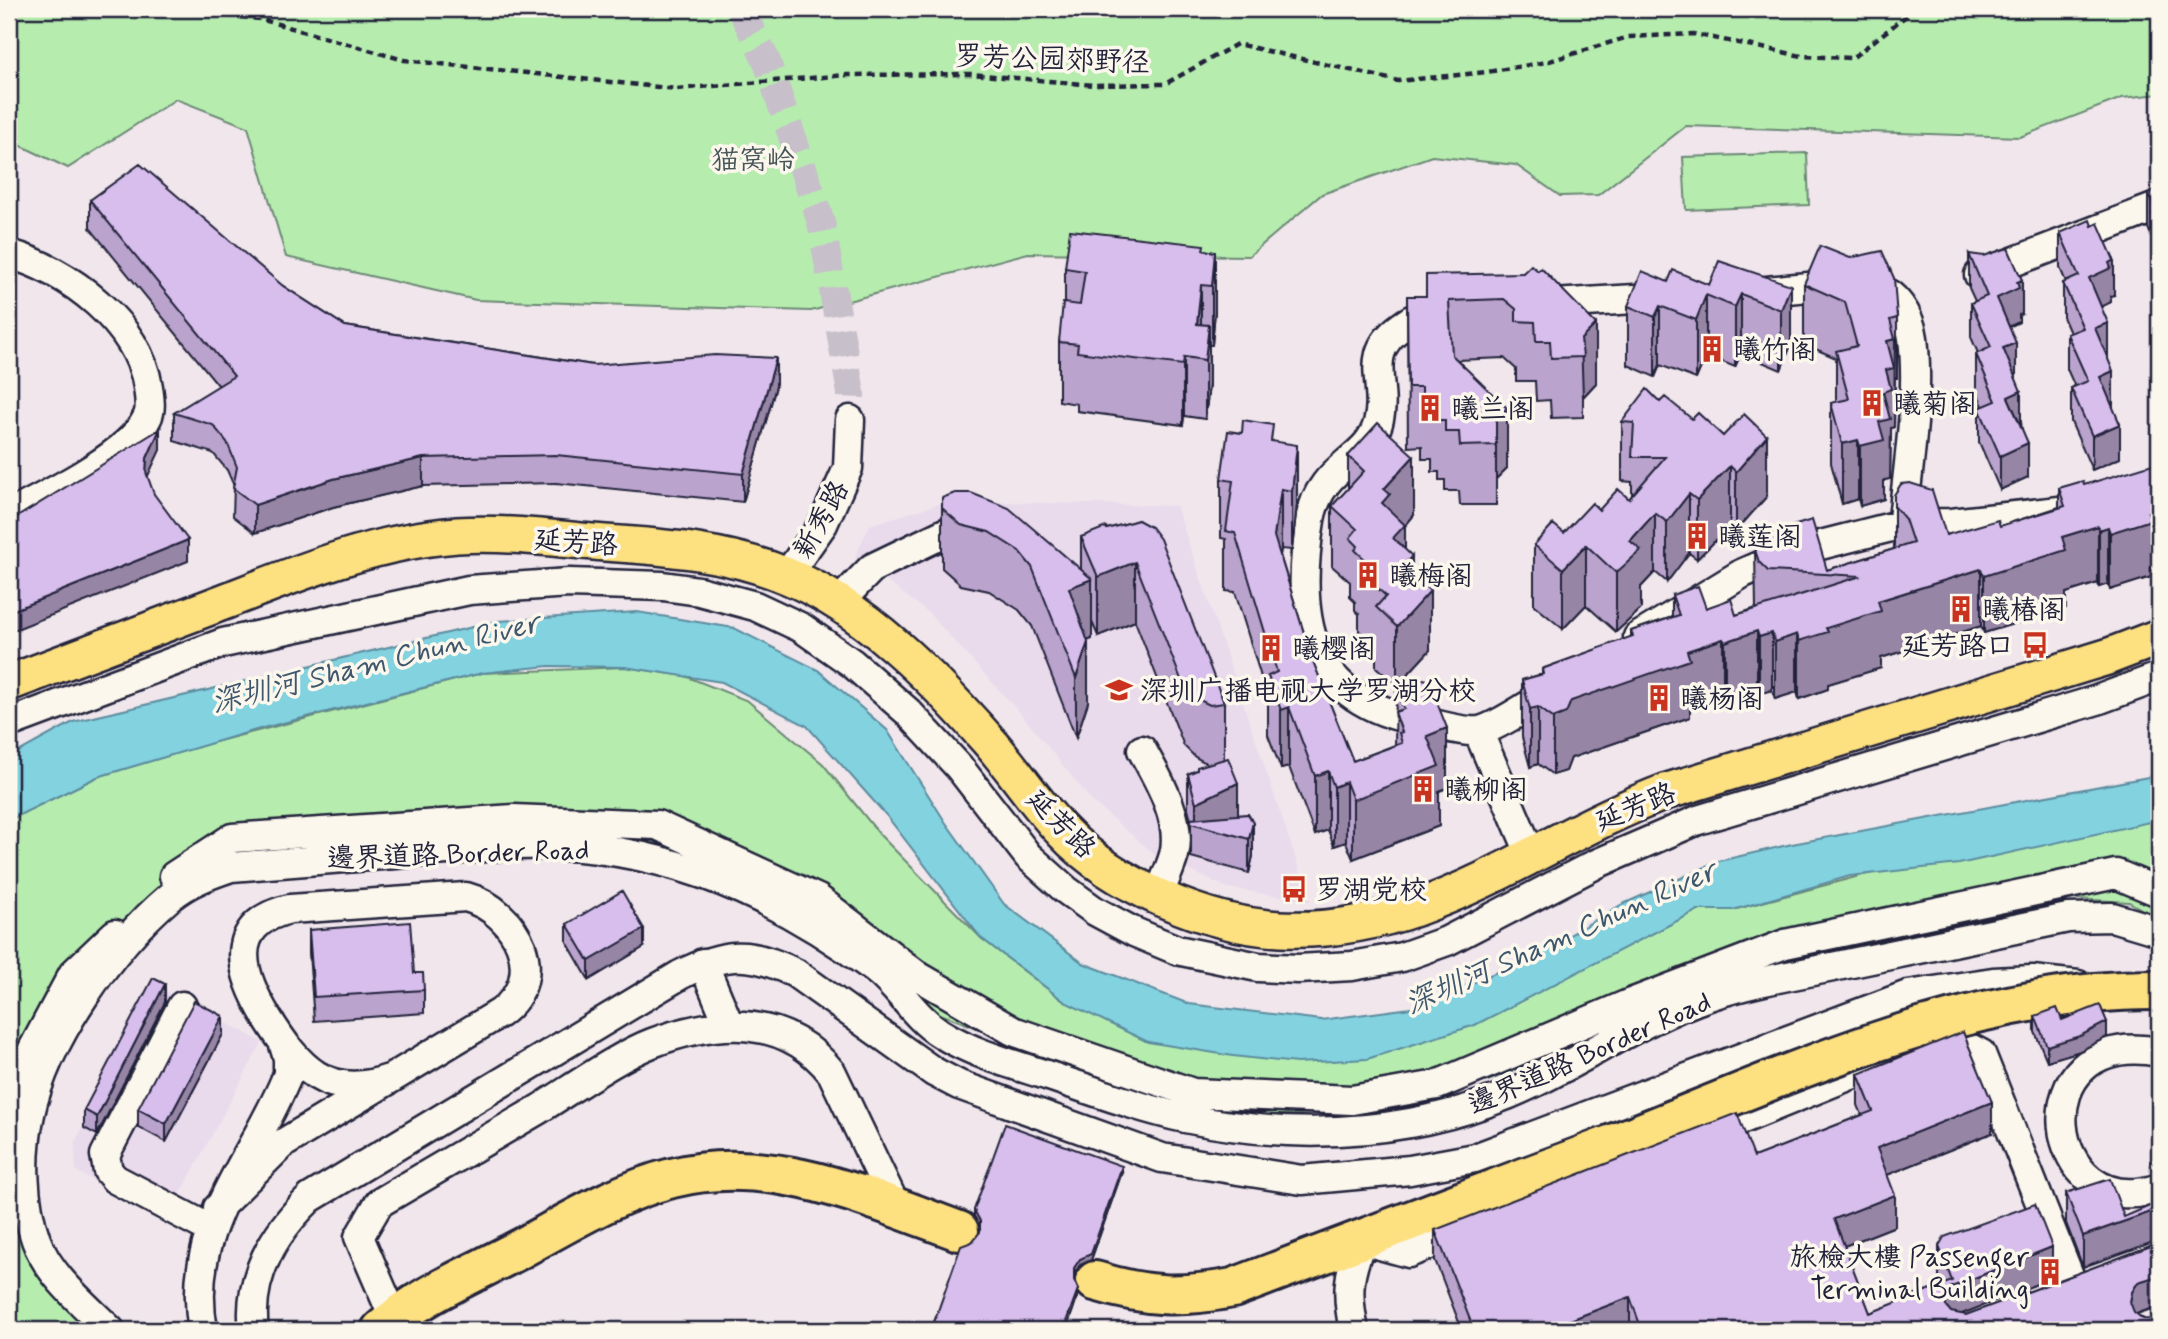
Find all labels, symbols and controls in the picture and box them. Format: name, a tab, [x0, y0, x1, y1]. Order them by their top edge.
street label: 罗芳公园郊野径	[953, 39, 1151, 82]
park label: 猫窝岭	[711, 143, 795, 180]
place label: 曦竹阁	[1733, 333, 1817, 370]
building icon: 曦竹阁	[1697, 334, 1727, 364]
place label: 曦菊阁	[1893, 387, 1977, 424]
building icon: 曦菊阁	[1857, 388, 1887, 418]
place label: 曦兰阁	[1451, 392, 1535, 429]
building icon: 曦兰阁	[1415, 393, 1445, 423]
street label: 新秀路	[786, 475, 859, 566]
place label: 曦莲阁	[1718, 520, 1802, 557]
building icon: 曦莲阁	[1682, 521, 1712, 551]
street label: 延芳路	[533, 522, 619, 565]
place label: 曦梅阁	[1389, 559, 1473, 596]
building icon: 曦梅阁	[1353, 560, 1383, 590]
place label: 曦椿阁	[1982, 593, 2066, 630]
building icon: 曦椿阁	[1946, 594, 1976, 624]
water label: 深圳河 Sham Chun River	[207, 603, 547, 723]
place label: 延芳路口	[1902, 629, 2014, 666]
bus stop icon: 延芳路口	[2020, 630, 2050, 660]
place label: 曦樱阁	[1292, 632, 1376, 669]
building icon: 曦樱阁	[1256, 633, 1286, 663]
place label: 深圳广播电视大学罗湖分校	[1140, 674, 1476, 711]
school or university icon: 深圳广播电视大学罗湖分校	[1104, 675, 1134, 705]
place label: 曦杨阁	[1680, 682, 1764, 719]
building icon: 曦杨阁	[1644, 683, 1674, 713]
place label: 曦柳阁	[1444, 773, 1528, 810]
building icon: 曦柳阁	[1408, 774, 1438, 804]
street label: 延芳路	[1590, 775, 1682, 841]
street label: 延芳路	[1017, 782, 1103, 868]
street label: 邊界道路 Border Road	[326, 832, 590, 879]
water label: 深圳河 Sham Chun River	[1399, 851, 1726, 1025]
place label: 罗湖党校	[1315, 873, 1427, 910]
bus stop icon: 罗湖党校	[1279, 874, 1309, 904]
street label: 邊界道路 Border Road	[1463, 984, 1717, 1125]
place label: 旅檢大樓 Passenger Terminal Building	[1790, 1240, 2030, 1309]
building icon: 旅檢大樓 Passenger Terminal Building	[2035, 1257, 2065, 1287]

